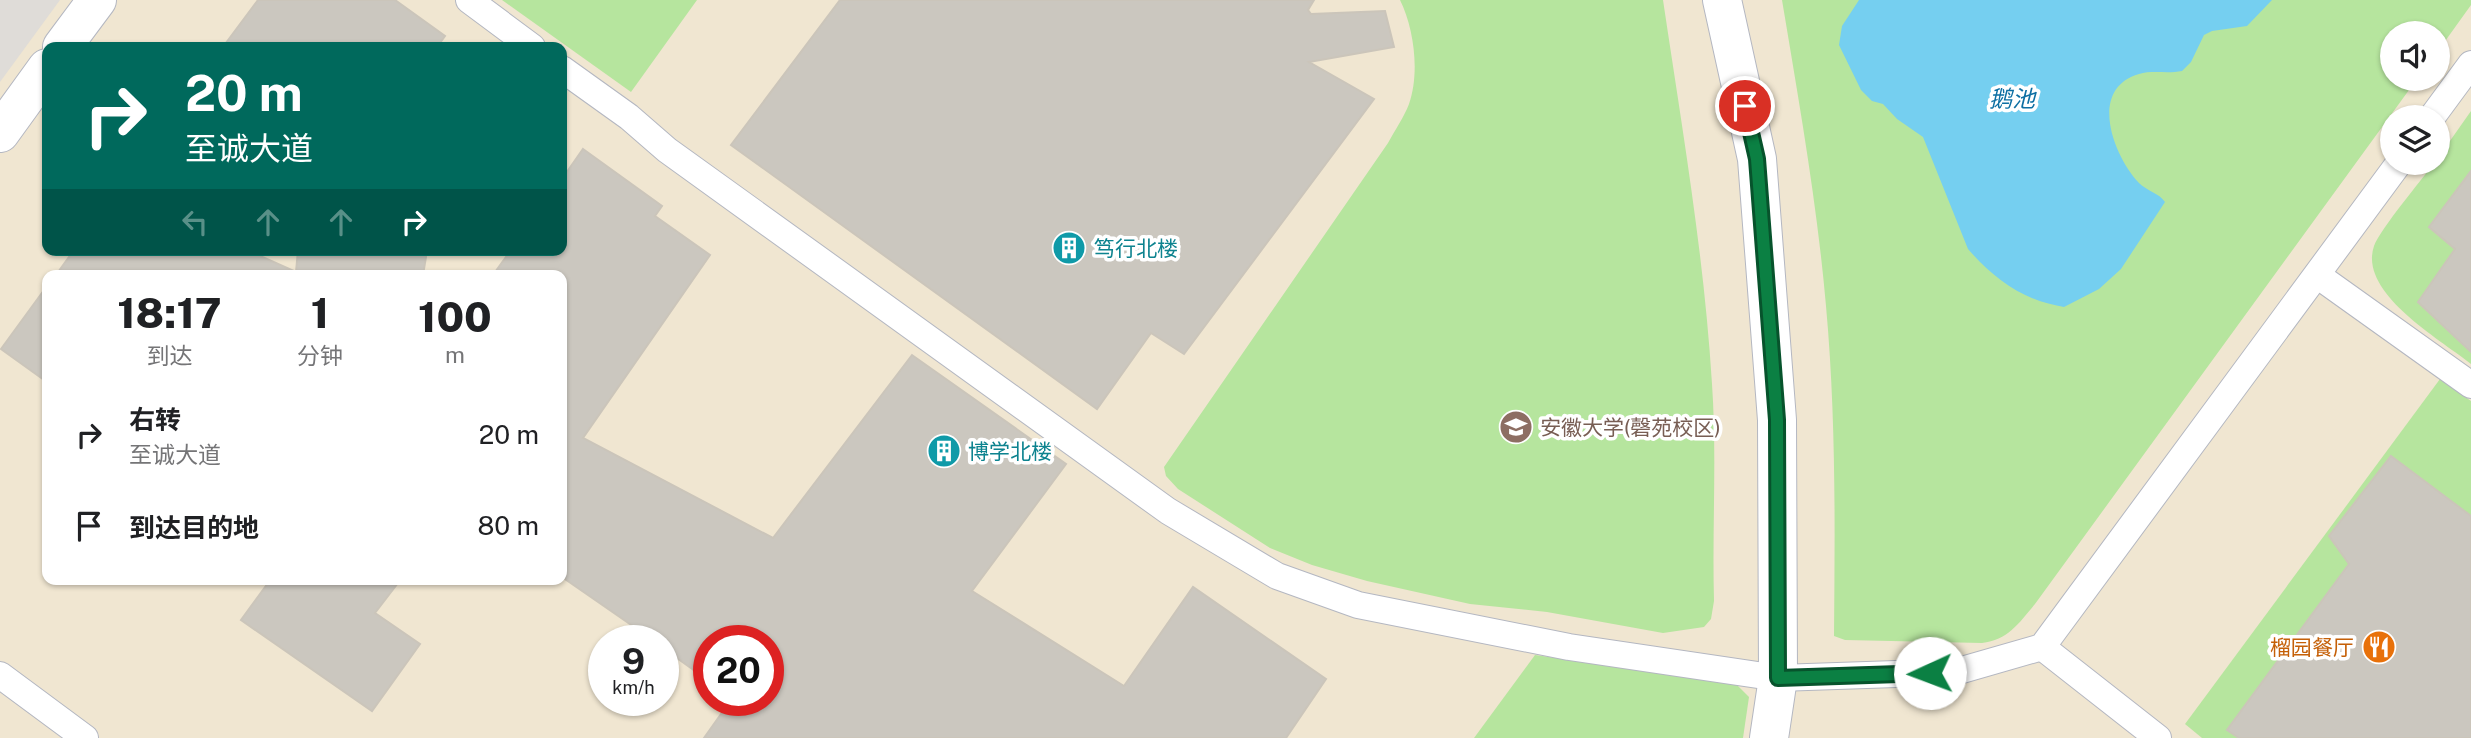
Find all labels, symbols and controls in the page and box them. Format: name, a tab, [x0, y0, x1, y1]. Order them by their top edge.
map controls	[2380, 21, 2450, 175]
button: sound	[2380, 21, 2450, 91]
text: 20 m	[185, 64, 303, 122]
icon: right	[70, 70, 161, 161]
pin	[1715, 76, 1775, 136]
water label: 鹅池	[1989, 85, 2037, 112]
icon: arrive	[1726, 87, 1764, 125]
button: layers	[2380, 105, 2450, 175]
text: 至诚大道	[185, 130, 313, 167]
icon: left	[176, 203, 214, 241]
icon: ahead	[249, 203, 287, 241]
icon: ahead	[322, 203, 360, 241]
icon: right	[395, 203, 433, 241]
building icon: 笃行北楼	[1050, 229, 1088, 267]
place label: 笃行北楼	[1094, 236, 1178, 261]
text: 18:17	[117, 288, 222, 337]
text: 1	[311, 288, 329, 337]
text: 100	[418, 292, 492, 341]
text: m	[445, 341, 465, 368]
text: 到达	[146, 342, 192, 369]
text: 分钟	[297, 342, 343, 369]
text: 右转	[129, 404, 181, 435]
school or university icon: 安徽大学(磬苑校区)	[1497, 408, 1535, 446]
place label: 安徽大学(磬苑校区)	[1540, 415, 1721, 440]
icon: right	[70, 416, 108, 454]
text: 20 m	[479, 419, 539, 450]
building icon: 博学北楼	[925, 432, 963, 470]
place label: 博学北楼	[968, 439, 1052, 464]
text: 至诚大道	[129, 441, 221, 468]
icon: arrive	[70, 507, 108, 545]
text: 80 m	[478, 510, 539, 541]
text: 到达目的地	[129, 512, 259, 543]
speed limit sign: 20	[693, 625, 784, 716]
restaurant icon: 榴园餐厅	[2360, 628, 2398, 666]
place label: 榴园餐厅	[2270, 635, 2354, 660]
position arrow	[1893, 636, 1967, 710]
text: 9	[622, 641, 645, 682]
text: km/h	[612, 677, 655, 698]

